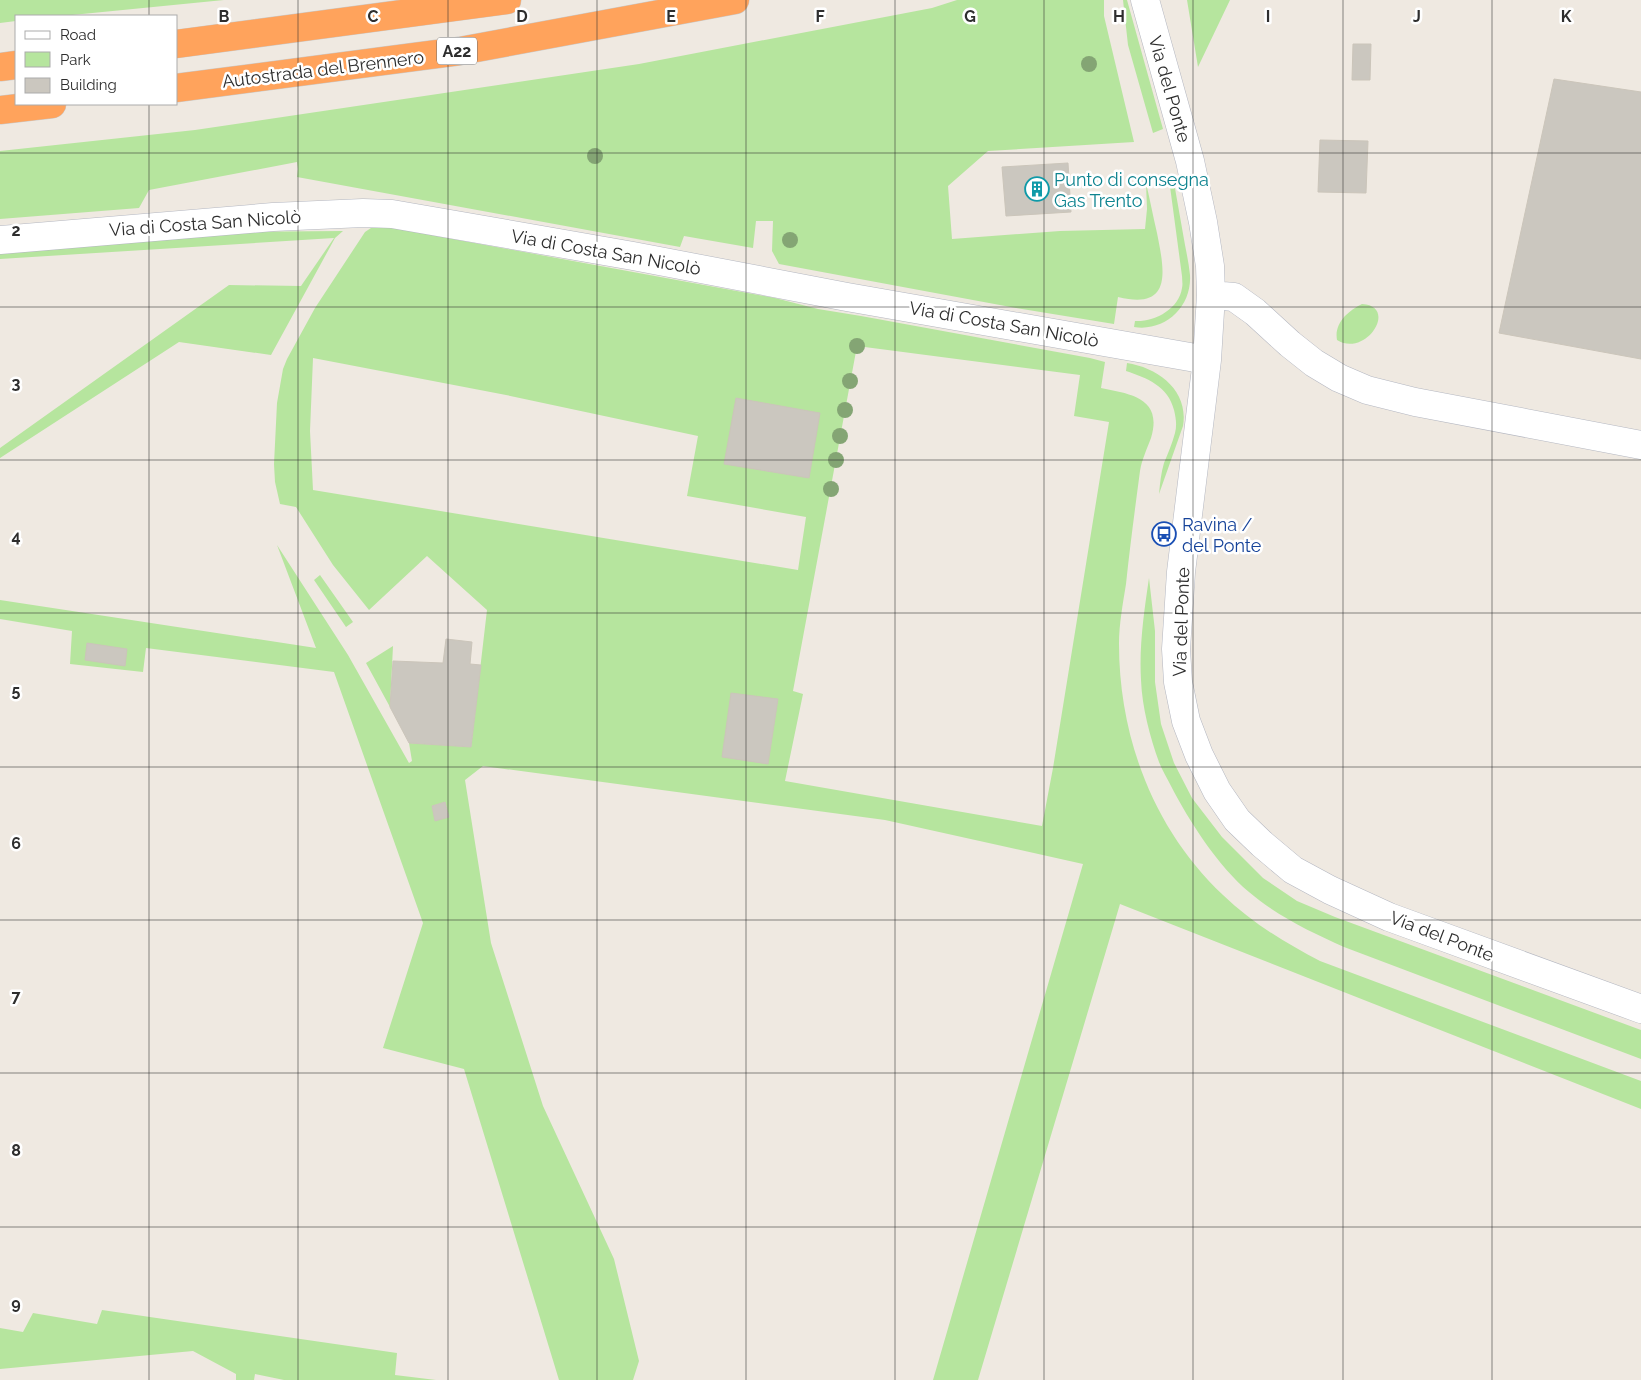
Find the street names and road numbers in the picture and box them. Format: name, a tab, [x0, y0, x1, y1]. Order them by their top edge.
street label: Via del Ponte	[1145, 33, 1195, 145]
road number: A22	[437, 37, 477, 64]
street label: Autostrada del Brennero	[221, 46, 425, 92]
street label: Via di Costa San Nicolò	[108, 206, 302, 240]
street label: Via di Costa San Nicolò	[510, 225, 703, 279]
street label: Via di Costa San Nicolò	[908, 297, 1101, 351]
street label: Via del Ponte	[1169, 566, 1193, 677]
street label: Via del Ponte	[1387, 907, 1497, 966]

